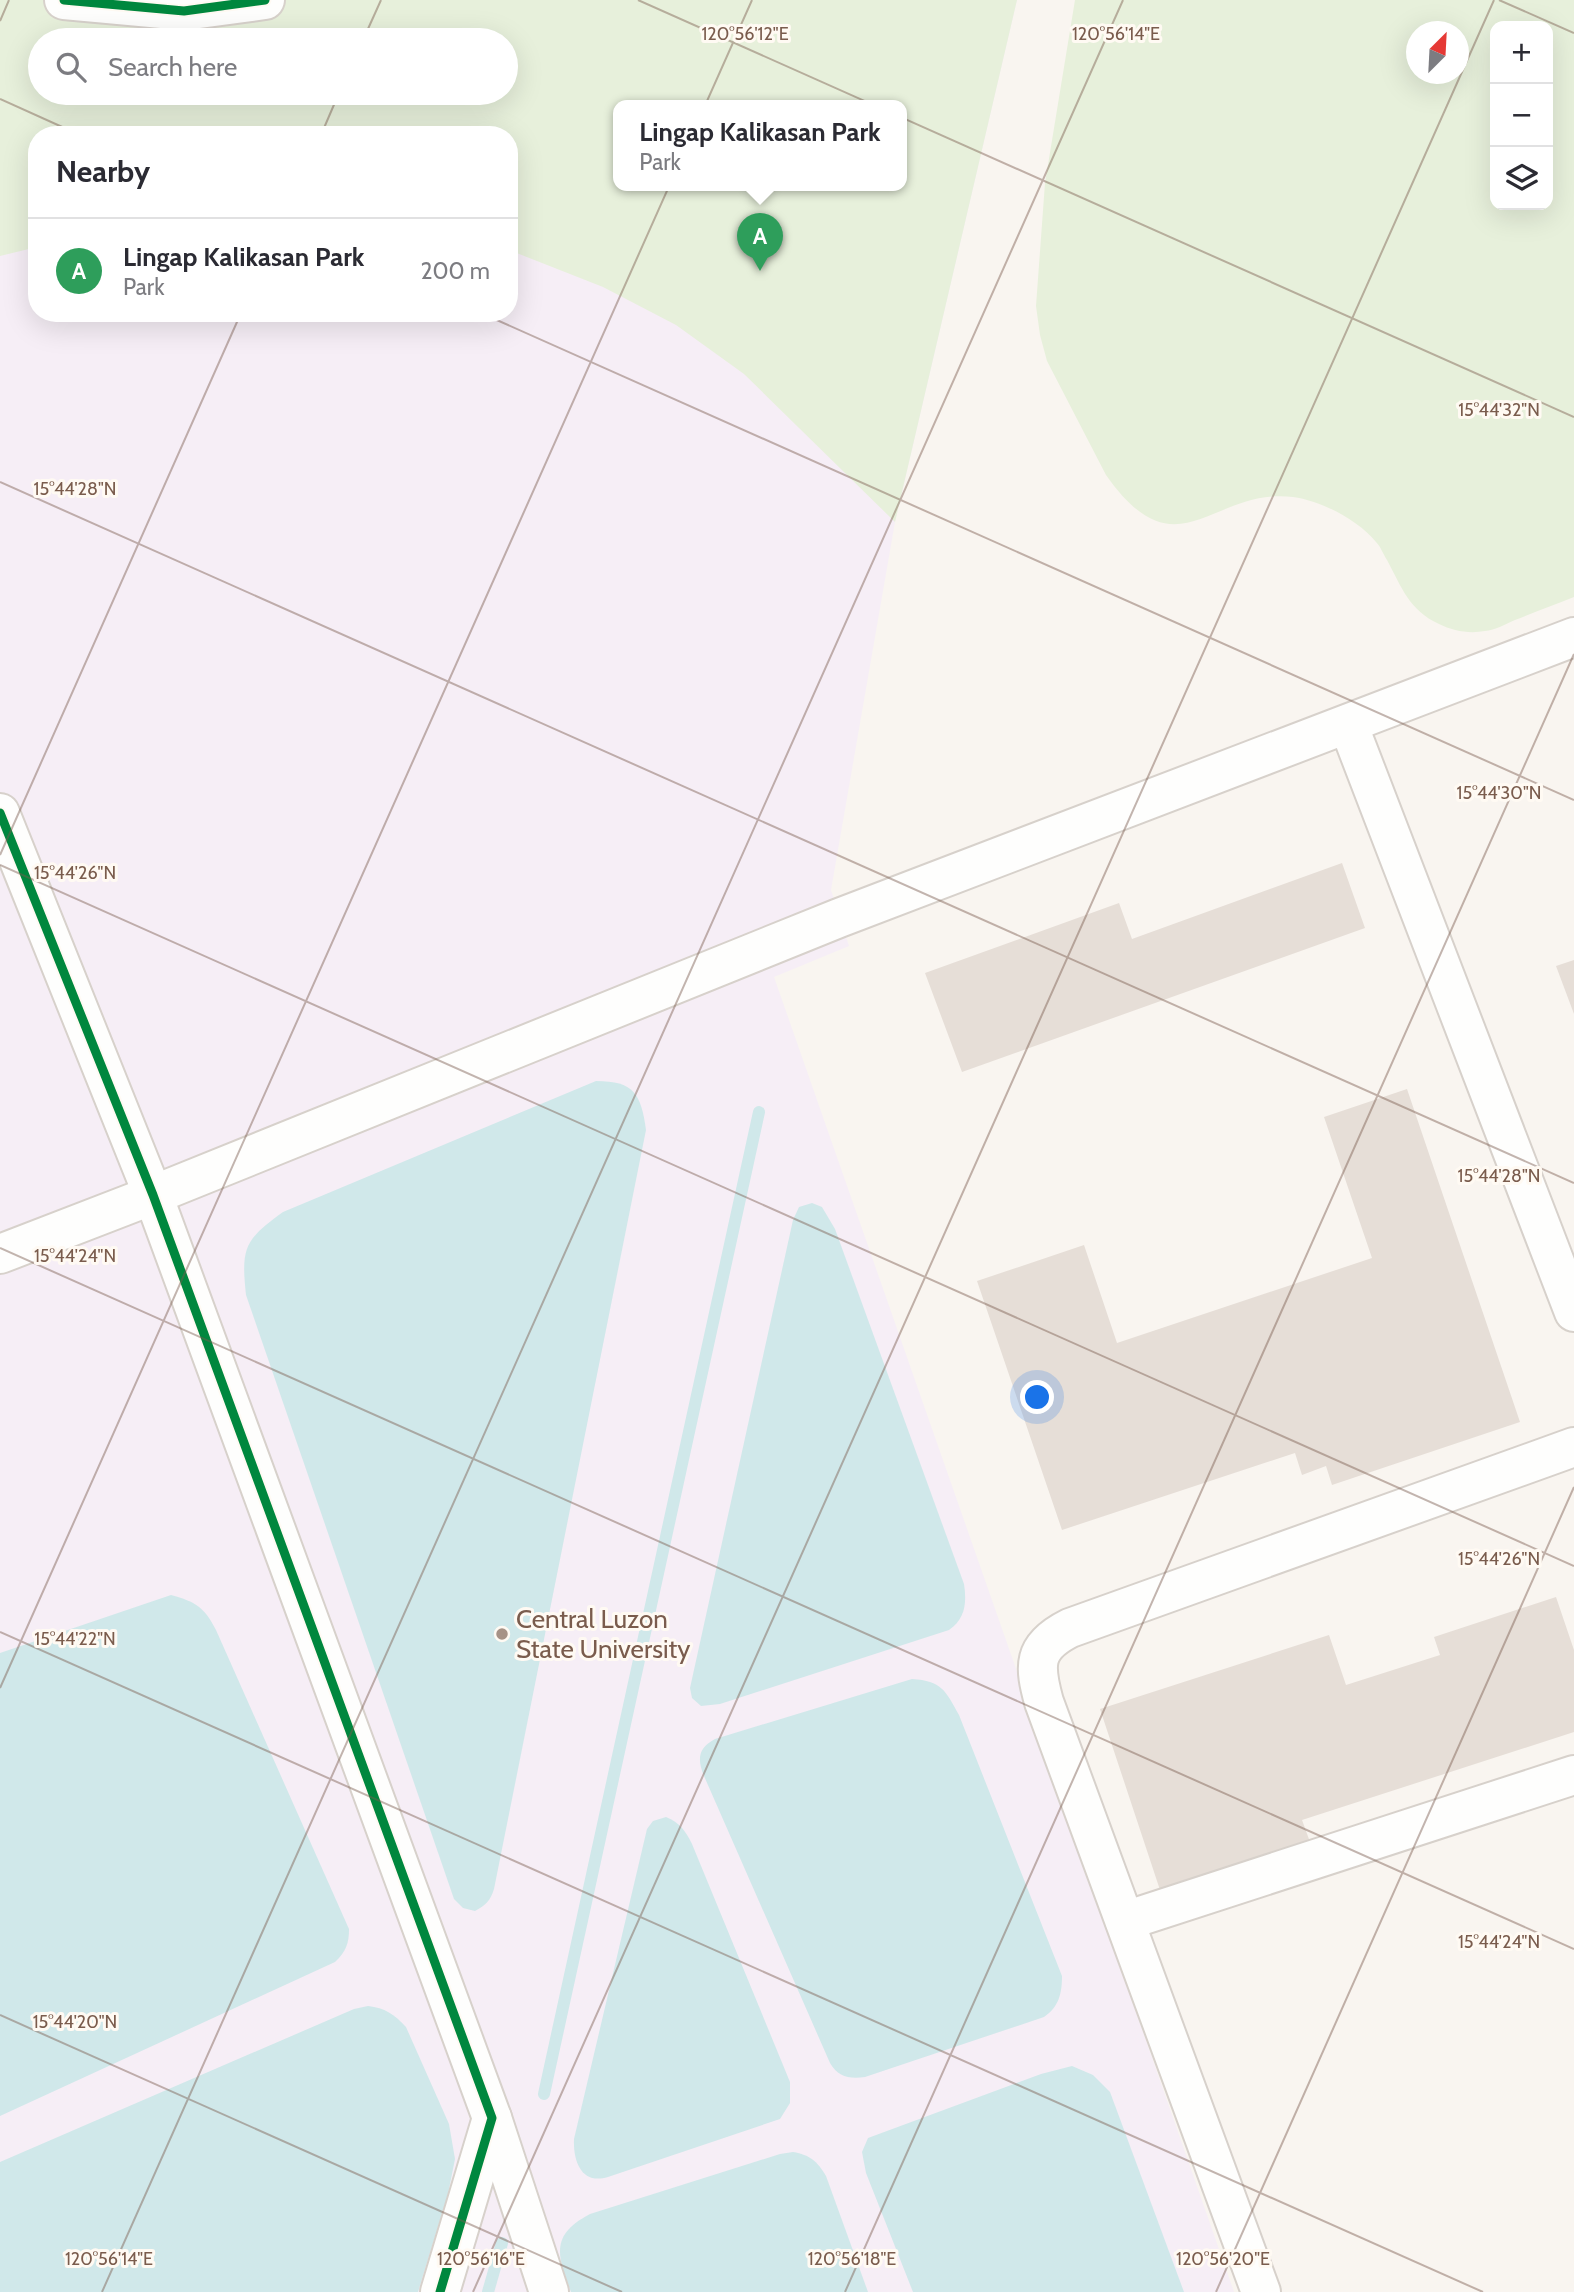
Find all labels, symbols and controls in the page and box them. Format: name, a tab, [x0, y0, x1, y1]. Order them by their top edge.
north arrow	[1406, 21, 1469, 84]
map controls	[1490, 21, 1553, 210]
button: +	[1490, 21, 1553, 84]
text: 120°56'12"E	[701, 23, 789, 45]
text: 120°56'14"E	[1072, 23, 1160, 45]
search box	[28, 28, 518, 105]
icon: search	[52, 48, 90, 86]
text: Search here	[108, 51, 237, 83]
button: −	[1490, 84, 1553, 147]
popup	[613, 100, 907, 191]
text: Lingap Kalikasan Park	[639, 116, 881, 148]
button: layers	[1490, 147, 1553, 210]
text: Park	[639, 148, 681, 176]
text: Nearby	[56, 153, 150, 190]
pin: A	[737, 213, 783, 271]
text: Lingap Kalikasan Park	[123, 241, 364, 273]
text: A	[72, 257, 86, 285]
text: 200 m	[420, 257, 490, 285]
text: Park	[123, 273, 164, 301]
text: 15°44'32"N	[1458, 399, 1540, 421]
text: 15°44'28"N	[34, 478, 116, 500]
text: 15°44'30"N	[1457, 782, 1541, 804]
text: 15°44'26"N	[34, 862, 116, 884]
text: 15°44'28"N	[1458, 1165, 1540, 1187]
text: 15°44'24"N	[34, 1245, 116, 1267]
your location	[1020, 1380, 1054, 1414]
text: 15°44'26"N	[1458, 1548, 1540, 1570]
place label: Central Luzon State University	[516, 1603, 690, 1665]
marker: Central Luzon State University	[494, 1626, 510, 1642]
text: 15°44'22"N	[34, 1628, 116, 1650]
text: 15°44'24"N	[1458, 1931, 1540, 1953]
text: 15°44'20"N	[33, 2011, 117, 2033]
text: 120°56'14"E	[65, 2248, 153, 2270]
text: 120°56'16"E	[437, 2248, 525, 2270]
text: 120°56'18"E	[808, 2248, 896, 2270]
text: 120°56'20"E	[1176, 2248, 1270, 2270]

